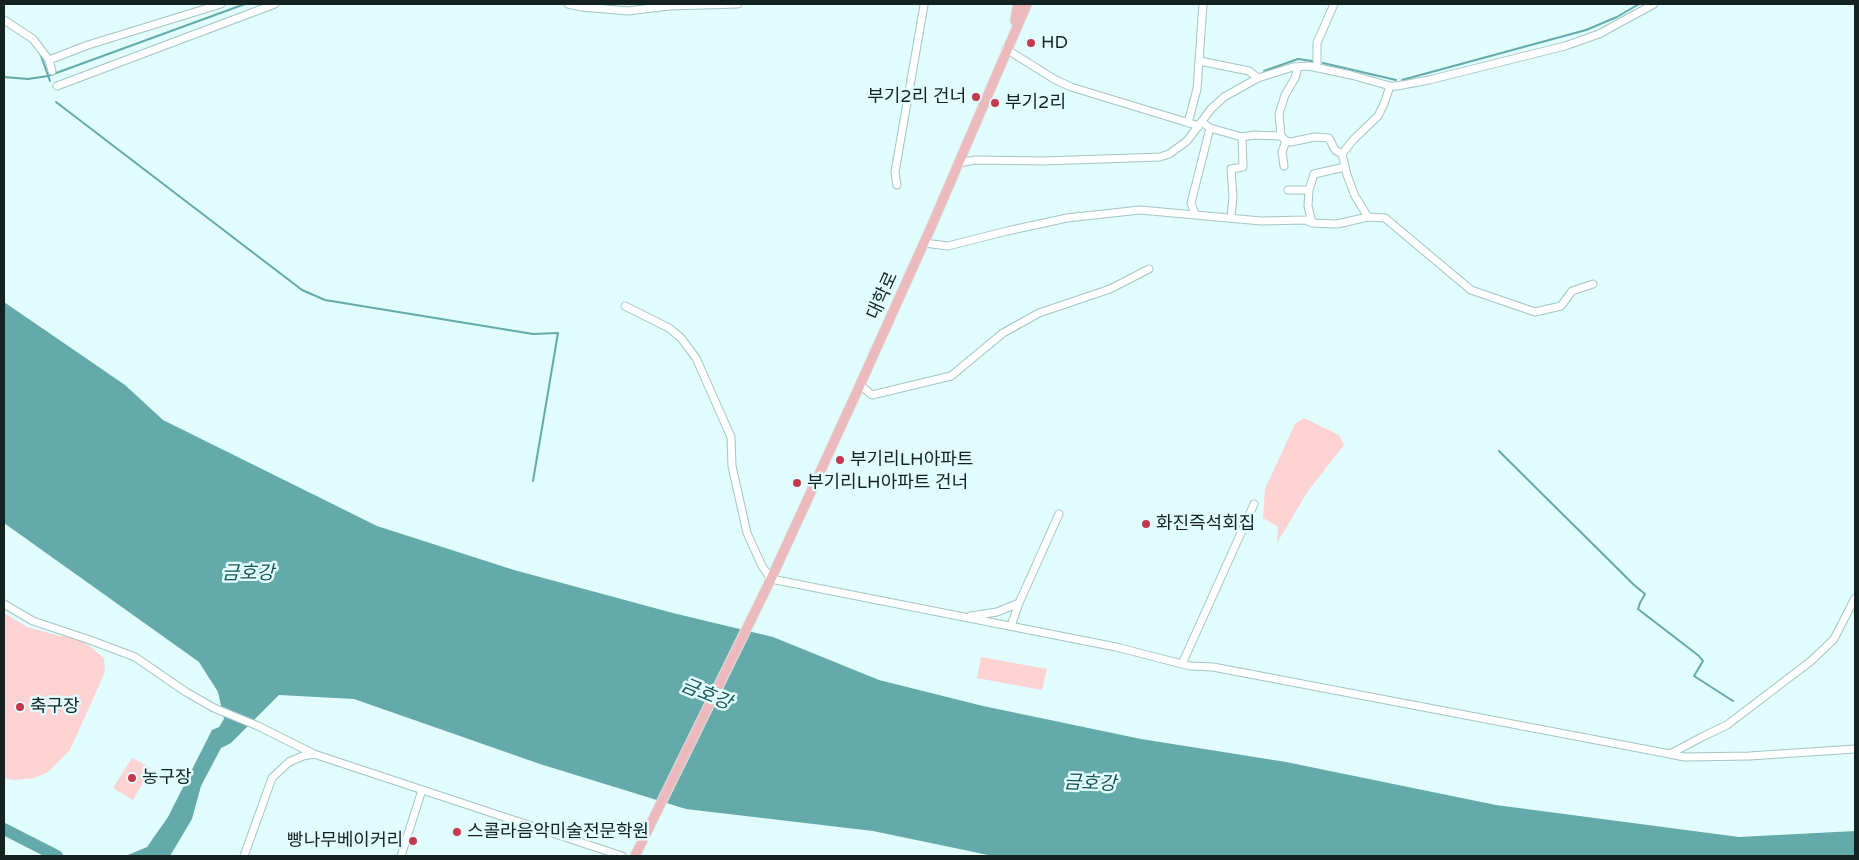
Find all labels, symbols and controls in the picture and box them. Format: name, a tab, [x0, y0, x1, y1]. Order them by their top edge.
place label: HD	[1041, 32, 1068, 54]
marker: HD	[1025, 37, 1037, 49]
place label: 부기2리 건너	[867, 86, 966, 108]
marker: 부기2리 건너	[970, 91, 982, 103]
place label: 부기2리	[1005, 92, 1066, 114]
marker: 부기2리	[989, 97, 1001, 109]
street label: 대학로	[863, 269, 903, 323]
place label: 부기리LH아파트	[850, 449, 973, 471]
marker: 부기리LH아파트	[834, 454, 846, 466]
place label: 부기리LH아파트 건너	[807, 472, 968, 494]
marker: 부기리LH아파트 건너	[791, 477, 803, 489]
place label: 화진즉석회집	[1156, 513, 1255, 535]
marker: 화진즉석회집	[1140, 518, 1152, 530]
water label: 금호강	[222, 563, 274, 585]
water label: 금호강	[677, 675, 735, 715]
place label: 축구장	[30, 696, 80, 718]
marker: 축구장	[14, 701, 26, 713]
place label: 농구장	[142, 767, 192, 789]
marker: 농구장	[126, 772, 138, 784]
water label: 금호강	[1063, 772, 1117, 796]
place label: 스콜라음악미술전문학원	[467, 821, 649, 843]
marker: 스콜라음악미술전문학원	[451, 826, 463, 838]
place label: 빵나무베이커리	[287, 830, 403, 852]
marker: 빵나무베이커리	[407, 835, 419, 847]

